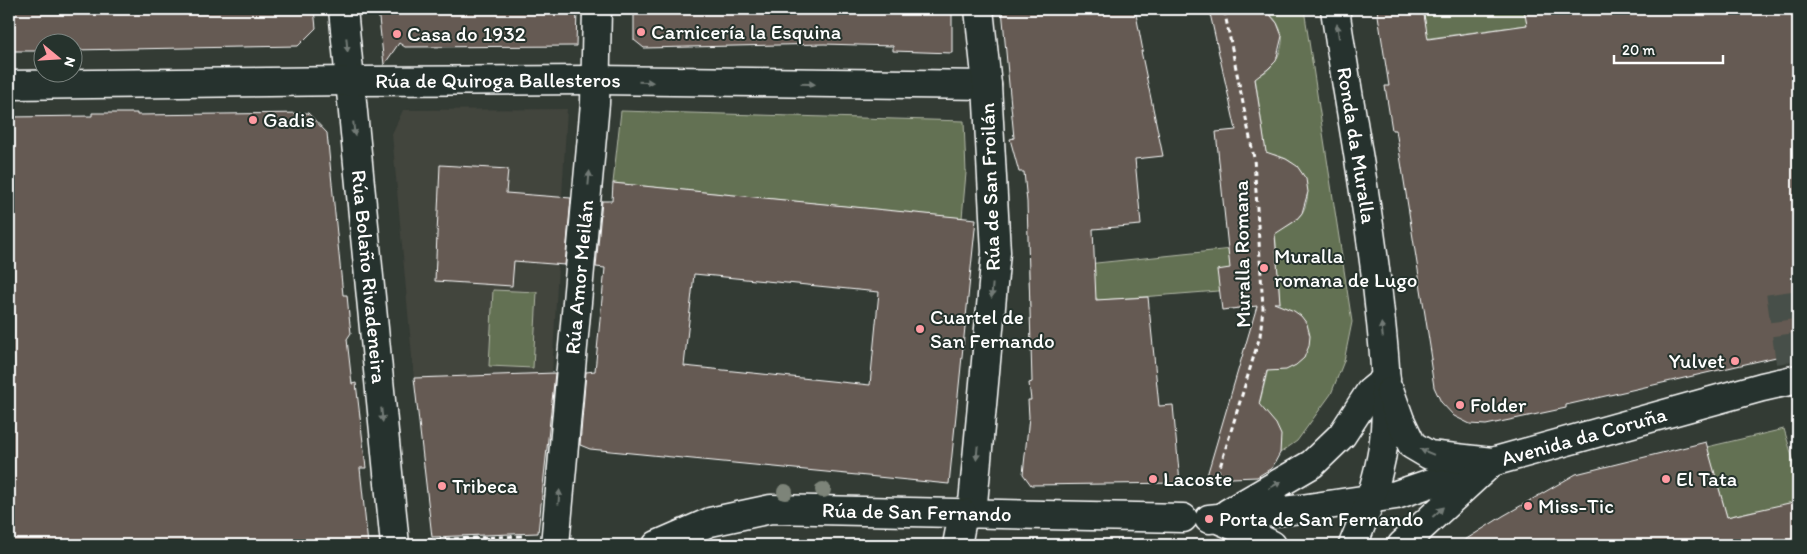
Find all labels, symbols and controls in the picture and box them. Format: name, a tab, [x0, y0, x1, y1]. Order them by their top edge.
place label: Carnicería la Esquina	[651, 19, 841, 44]
place label: Casa do 1932	[407, 21, 526, 46]
one-way arrow	[1334, 23, 1342, 39]
marker: Carnicería la Esquina	[635, 26, 647, 38]
marker: Casa do 1932	[391, 28, 403, 40]
north arrow	[32, 32, 82, 82]
scale bar	[1614, 32, 1723, 64]
one-way arrow	[343, 37, 351, 53]
text: 20 m	[1622, 41, 1656, 59]
text: N	[60, 55, 79, 69]
street label: Ronda da Muralla	[1332, 65, 1382, 225]
street label: Rúa de Quiroga Ballesteros	[375, 67, 621, 93]
one-way arrow	[638, 78, 654, 86]
one-way arrow	[800, 80, 816, 88]
street label: Rúa de San Froilán	[974, 102, 1005, 272]
place label: Gadis	[263, 107, 315, 132]
marker: Gadis	[247, 114, 259, 126]
one-way arrow	[350, 121, 358, 137]
street label: Rúa Bolaño Rivadeneira	[347, 169, 392, 385]
one-way arrow	[585, 170, 593, 186]
street label: Muralla Romana	[1228, 180, 1255, 328]
street label: Rúa Amor Meilán	[559, 198, 598, 355]
place label: Muralla romana de Lugo	[1274, 243, 1418, 292]
marker: Muralla romana de Lugo	[1258, 262, 1270, 274]
one-way arrow	[988, 284, 996, 300]
place label: Cuartel de San Fernando	[930, 304, 1055, 353]
one-way arrow	[1378, 322, 1386, 338]
marker: Cuartel de San Fernando	[914, 323, 926, 335]
place label: Yulvet	[1669, 348, 1725, 373]
marker: Yulvet	[1729, 355, 1741, 367]
place label: Folder	[1470, 392, 1527, 417]
marker: Folder	[1454, 399, 1466, 411]
street label: Avenida da Coruña	[1498, 401, 1669, 471]
one-way arrow	[378, 407, 386, 423]
one-way arrow	[973, 445, 981, 461]
one-way arrow	[1419, 448, 1434, 456]
place label: Lacoste	[1163, 466, 1232, 491]
place label: El Tata	[1676, 466, 1737, 491]
place label: Tribeca	[452, 473, 518, 498]
marker: Lacoste	[1147, 473, 1159, 485]
marker: El Tata	[1660, 473, 1672, 485]
marker: Tribeca	[436, 480, 448, 492]
one-way arrow	[1268, 481, 1282, 490]
one-way arrow	[556, 488, 564, 504]
place label: Miss-Tic	[1538, 493, 1614, 518]
street label: Rúa de San Fernando	[822, 497, 1012, 526]
marker: Miss-Tic	[1522, 500, 1534, 512]
place label: Porta de San Fernando	[1219, 506, 1423, 531]
one-way arrow	[1431, 506, 1443, 518]
marker: Porta de San Fernando	[1203, 513, 1215, 525]

